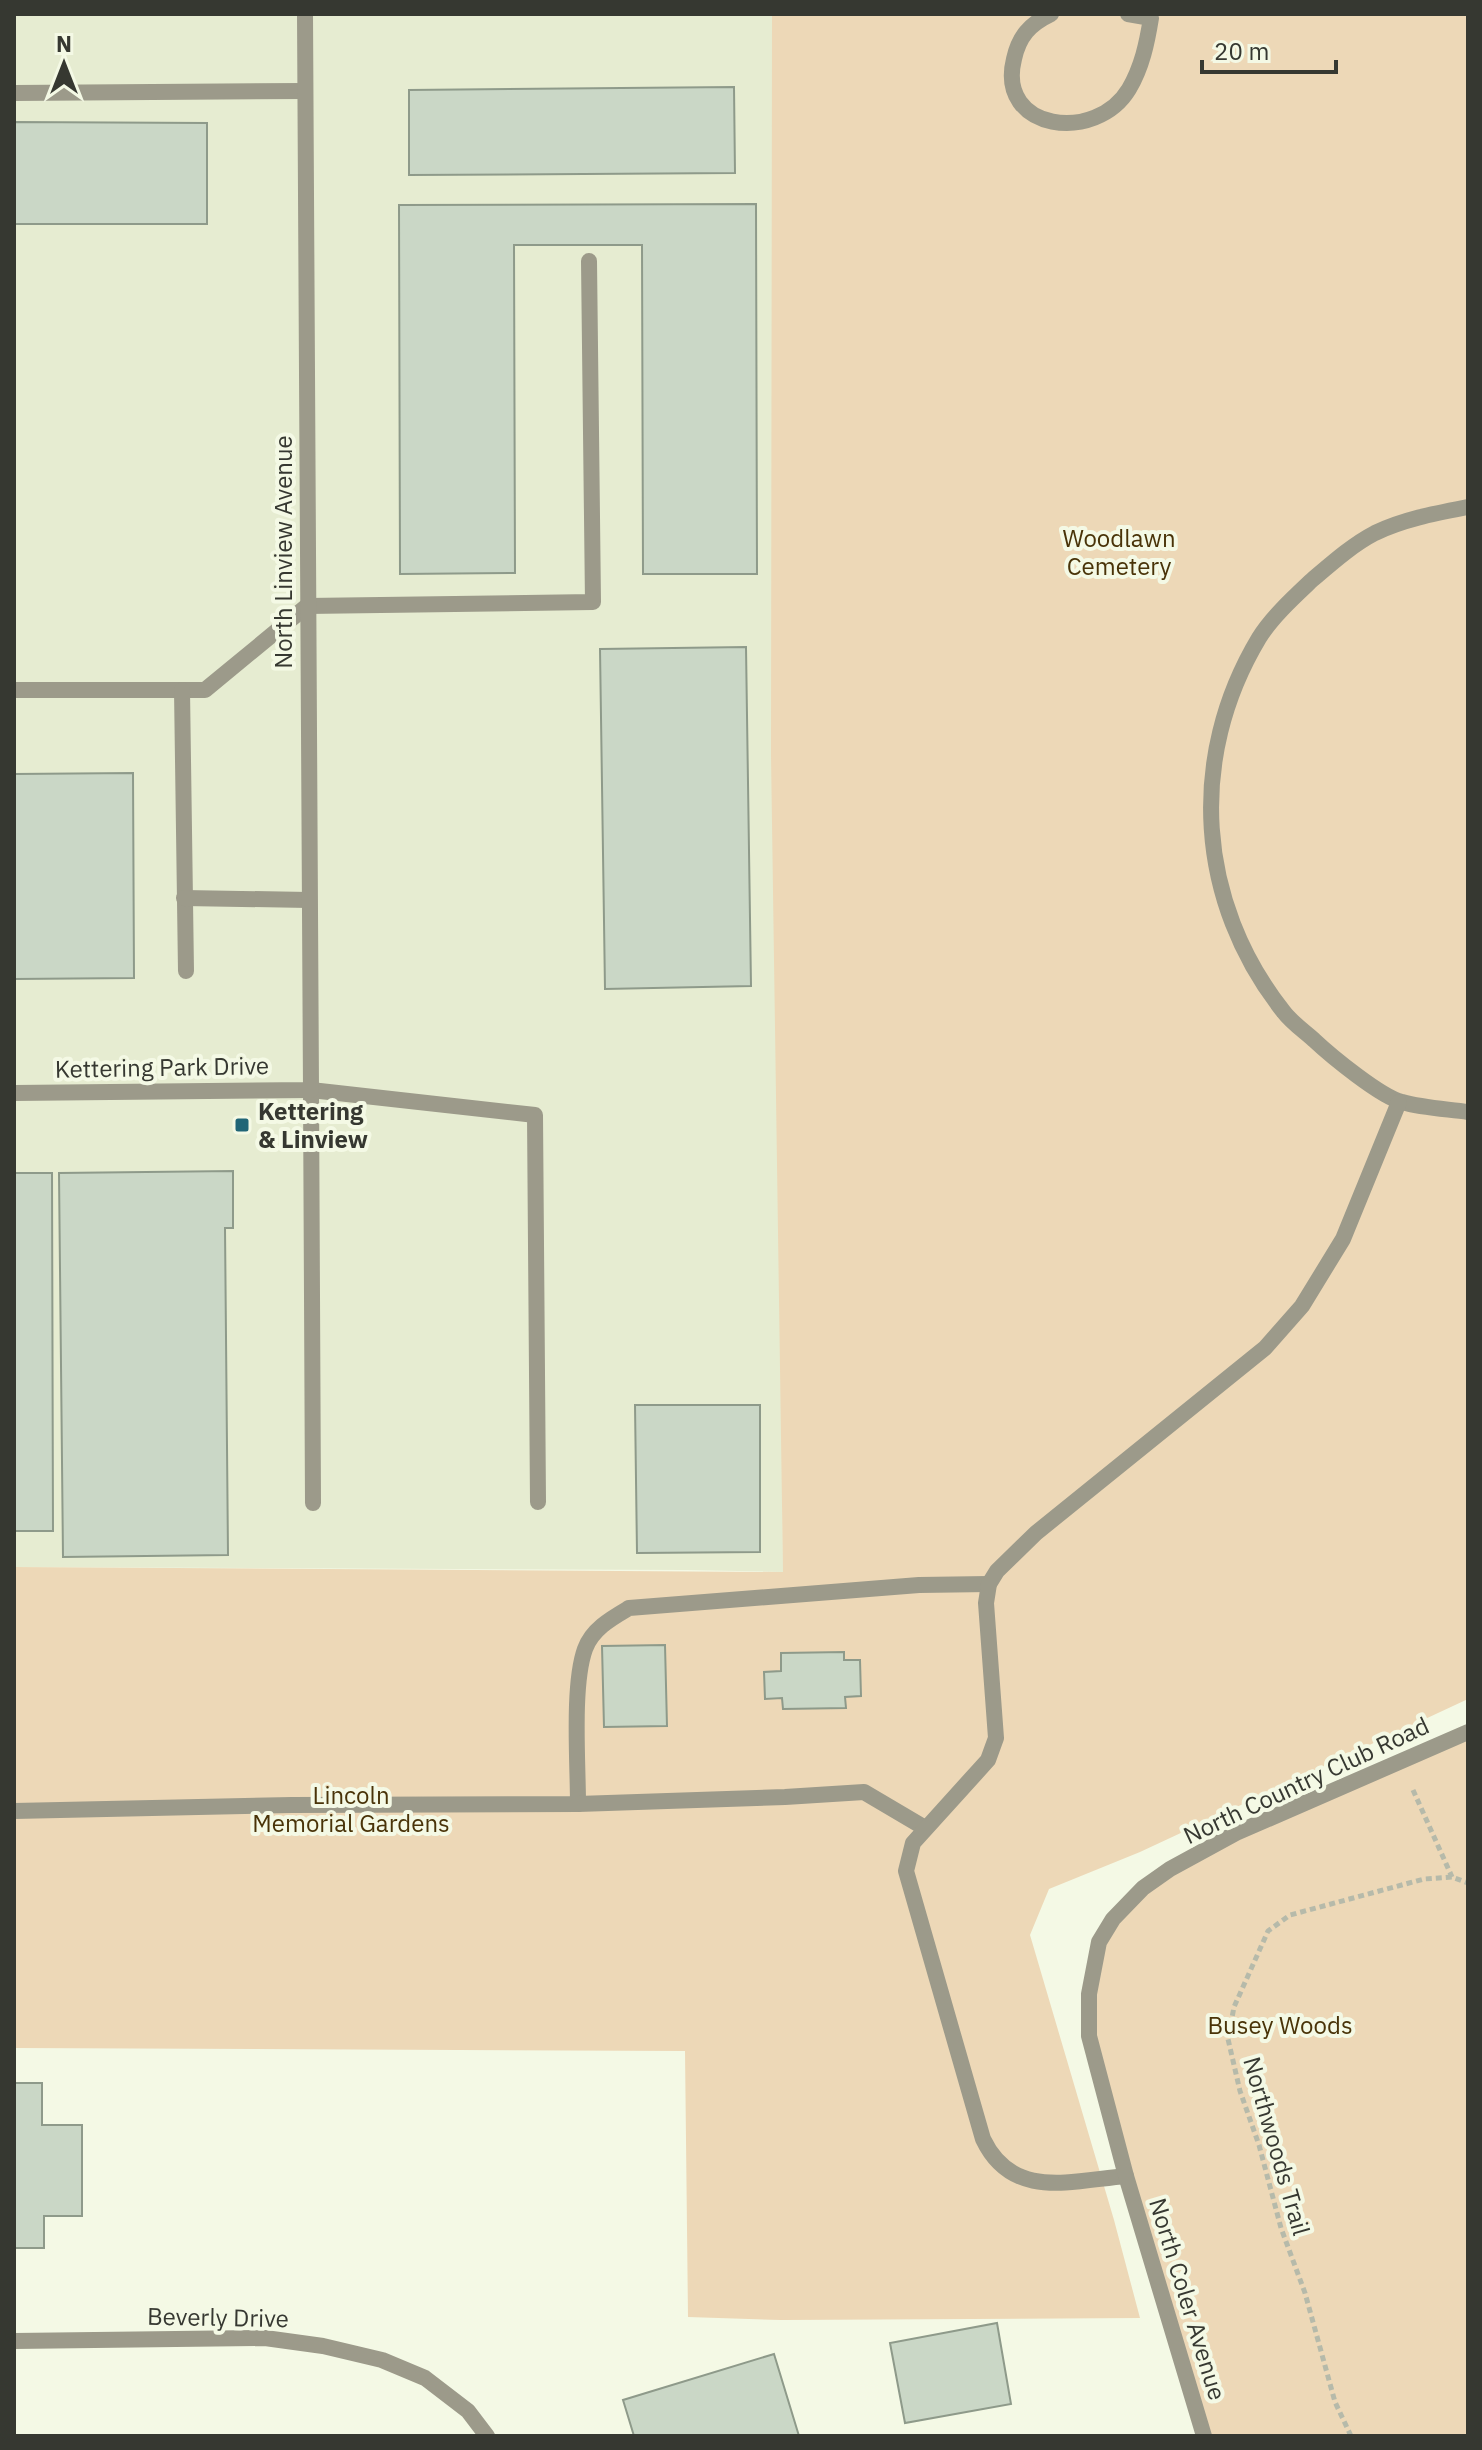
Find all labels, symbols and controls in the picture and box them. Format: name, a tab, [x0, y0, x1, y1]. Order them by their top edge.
north arrow	[24, 24, 104, 104]
scale bar	[1202, 24, 1336, 74]
text: N	[56, 29, 72, 58]
text: 20 m	[1214, 35, 1269, 67]
street label: North Linview Avenue	[267, 435, 299, 669]
park label: Woodlawn Cemetery	[1062, 522, 1176, 582]
street label: Kettering Park Drive	[55, 1049, 269, 1085]
place label: Kettering & Linview	[258, 1095, 368, 1155]
marker: Kettering & Linview	[233, 1116, 251, 1134]
street label: North Country Club Road	[1178, 1709, 1434, 1851]
park label: Lincoln Memorial Gardens	[252, 1779, 450, 1839]
park label: Busey Woods	[1207, 2009, 1353, 2041]
street label: Northwoods Trail	[1236, 2053, 1318, 2239]
street label: North Coler Avenue	[1142, 2194, 1234, 2404]
street label: Beverly Drive	[147, 2300, 289, 2334]

